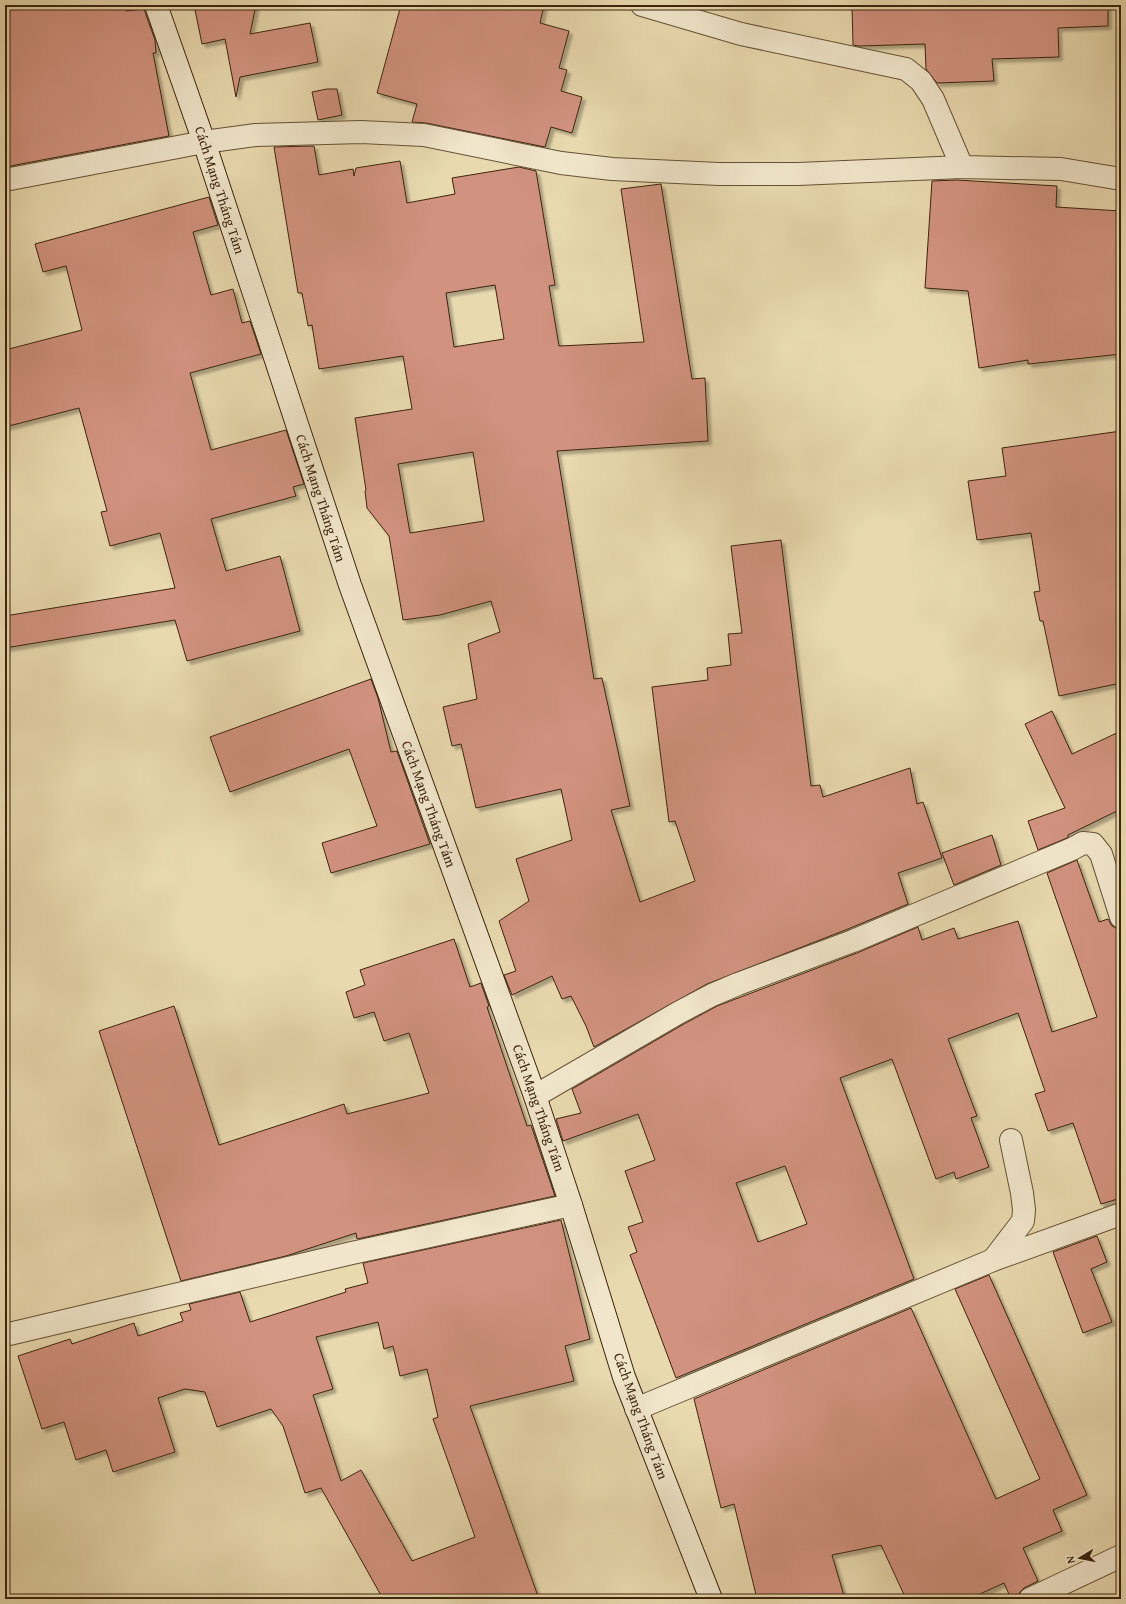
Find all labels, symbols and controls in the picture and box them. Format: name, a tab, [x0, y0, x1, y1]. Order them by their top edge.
street label: Cách Mạng Tháng Tám	[190, 124, 250, 257]
street label: Cách Mạng Tháng Tám	[291, 432, 351, 565]
street label: Cách Mạng Tháng Tám	[397, 738, 461, 871]
street label: Cách Mạng Tháng Tám	[508, 1042, 570, 1175]
street label: Cách Mạng Tháng Tám	[609, 1350, 673, 1483]
north arrow	[1060, 1538, 1100, 1578]
text: N	[1062, 1554, 1079, 1565]

